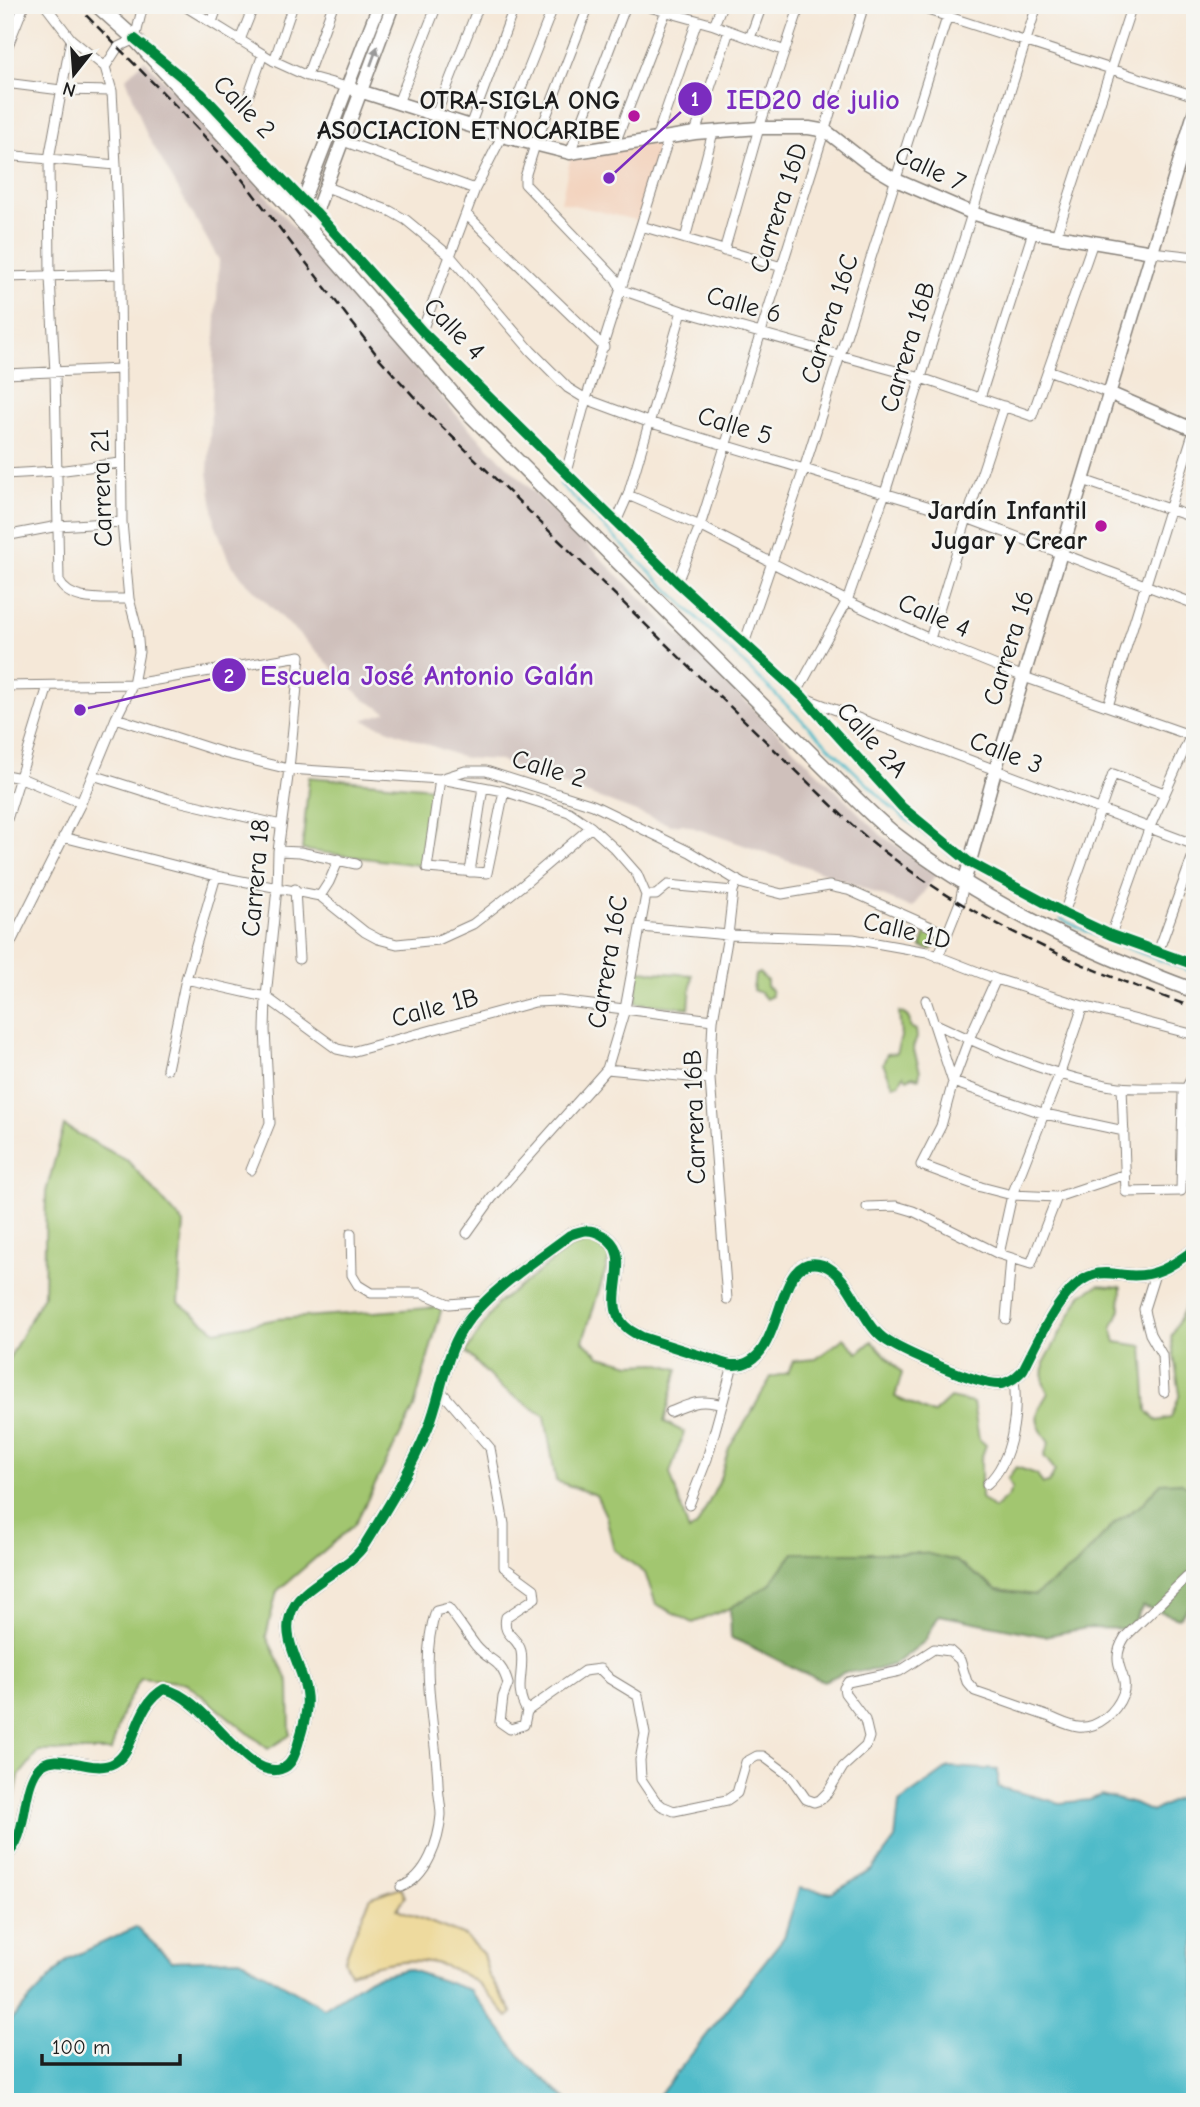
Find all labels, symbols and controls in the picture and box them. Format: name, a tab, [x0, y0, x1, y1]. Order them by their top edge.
north arrow	[38, 38, 108, 108]
one-way arrow	[369, 46, 380, 67]
street label: Calle 2	[207, 69, 281, 145]
callout: IED20 de julio	[677, 74, 913, 123]
text: N	[60, 77, 78, 102]
text: IED20 de julio	[726, 84, 900, 116]
place label: OTRA-SIGLA ONG ASOCIACION ETNOCARIBE	[317, 86, 620, 146]
text: 1	[691, 87, 699, 111]
marker: OTRA-SIGLA ONG ASOCIACION ETNOCARIBE	[626, 108, 642, 124]
street label: Carrera 16D	[744, 139, 814, 277]
street label: Calle 7	[890, 140, 970, 198]
street label: Carrera 16C	[795, 250, 865, 388]
street label: Carrera 16B	[874, 278, 942, 416]
street label: Calle 6	[703, 280, 785, 330]
street label: Calle 4	[417, 292, 491, 366]
street label: Calle 5	[694, 400, 776, 452]
street label: Carrera 21	[85, 428, 119, 548]
place label: Jardín Infantil Jugar y Crear	[928, 496, 1088, 556]
marker: Jardín Infantil Jugar y Crear	[1093, 518, 1109, 534]
street label: Carrera 16	[977, 587, 1041, 709]
street label: Calle 4	[894, 588, 974, 644]
callout: Escuela José Antonio Galán	[211, 651, 608, 700]
text: Escuela José Antonio Galán	[260, 660, 594, 692]
text: 2	[224, 664, 234, 688]
street label: Calle 2A	[830, 696, 914, 784]
street label: Calle 3	[965, 725, 1047, 781]
street label: Calle 2	[508, 744, 590, 794]
street label: Carrera 18	[236, 818, 276, 938]
street label: Carrera 16C	[582, 893, 634, 1031]
street label: Calle 1D	[860, 906, 954, 956]
street label: Calle 1B	[388, 982, 482, 1034]
street label: Carrera 16B	[678, 1049, 712, 1185]
scale bar	[42, 2023, 180, 2067]
text: 100 m	[52, 2035, 110, 2059]

